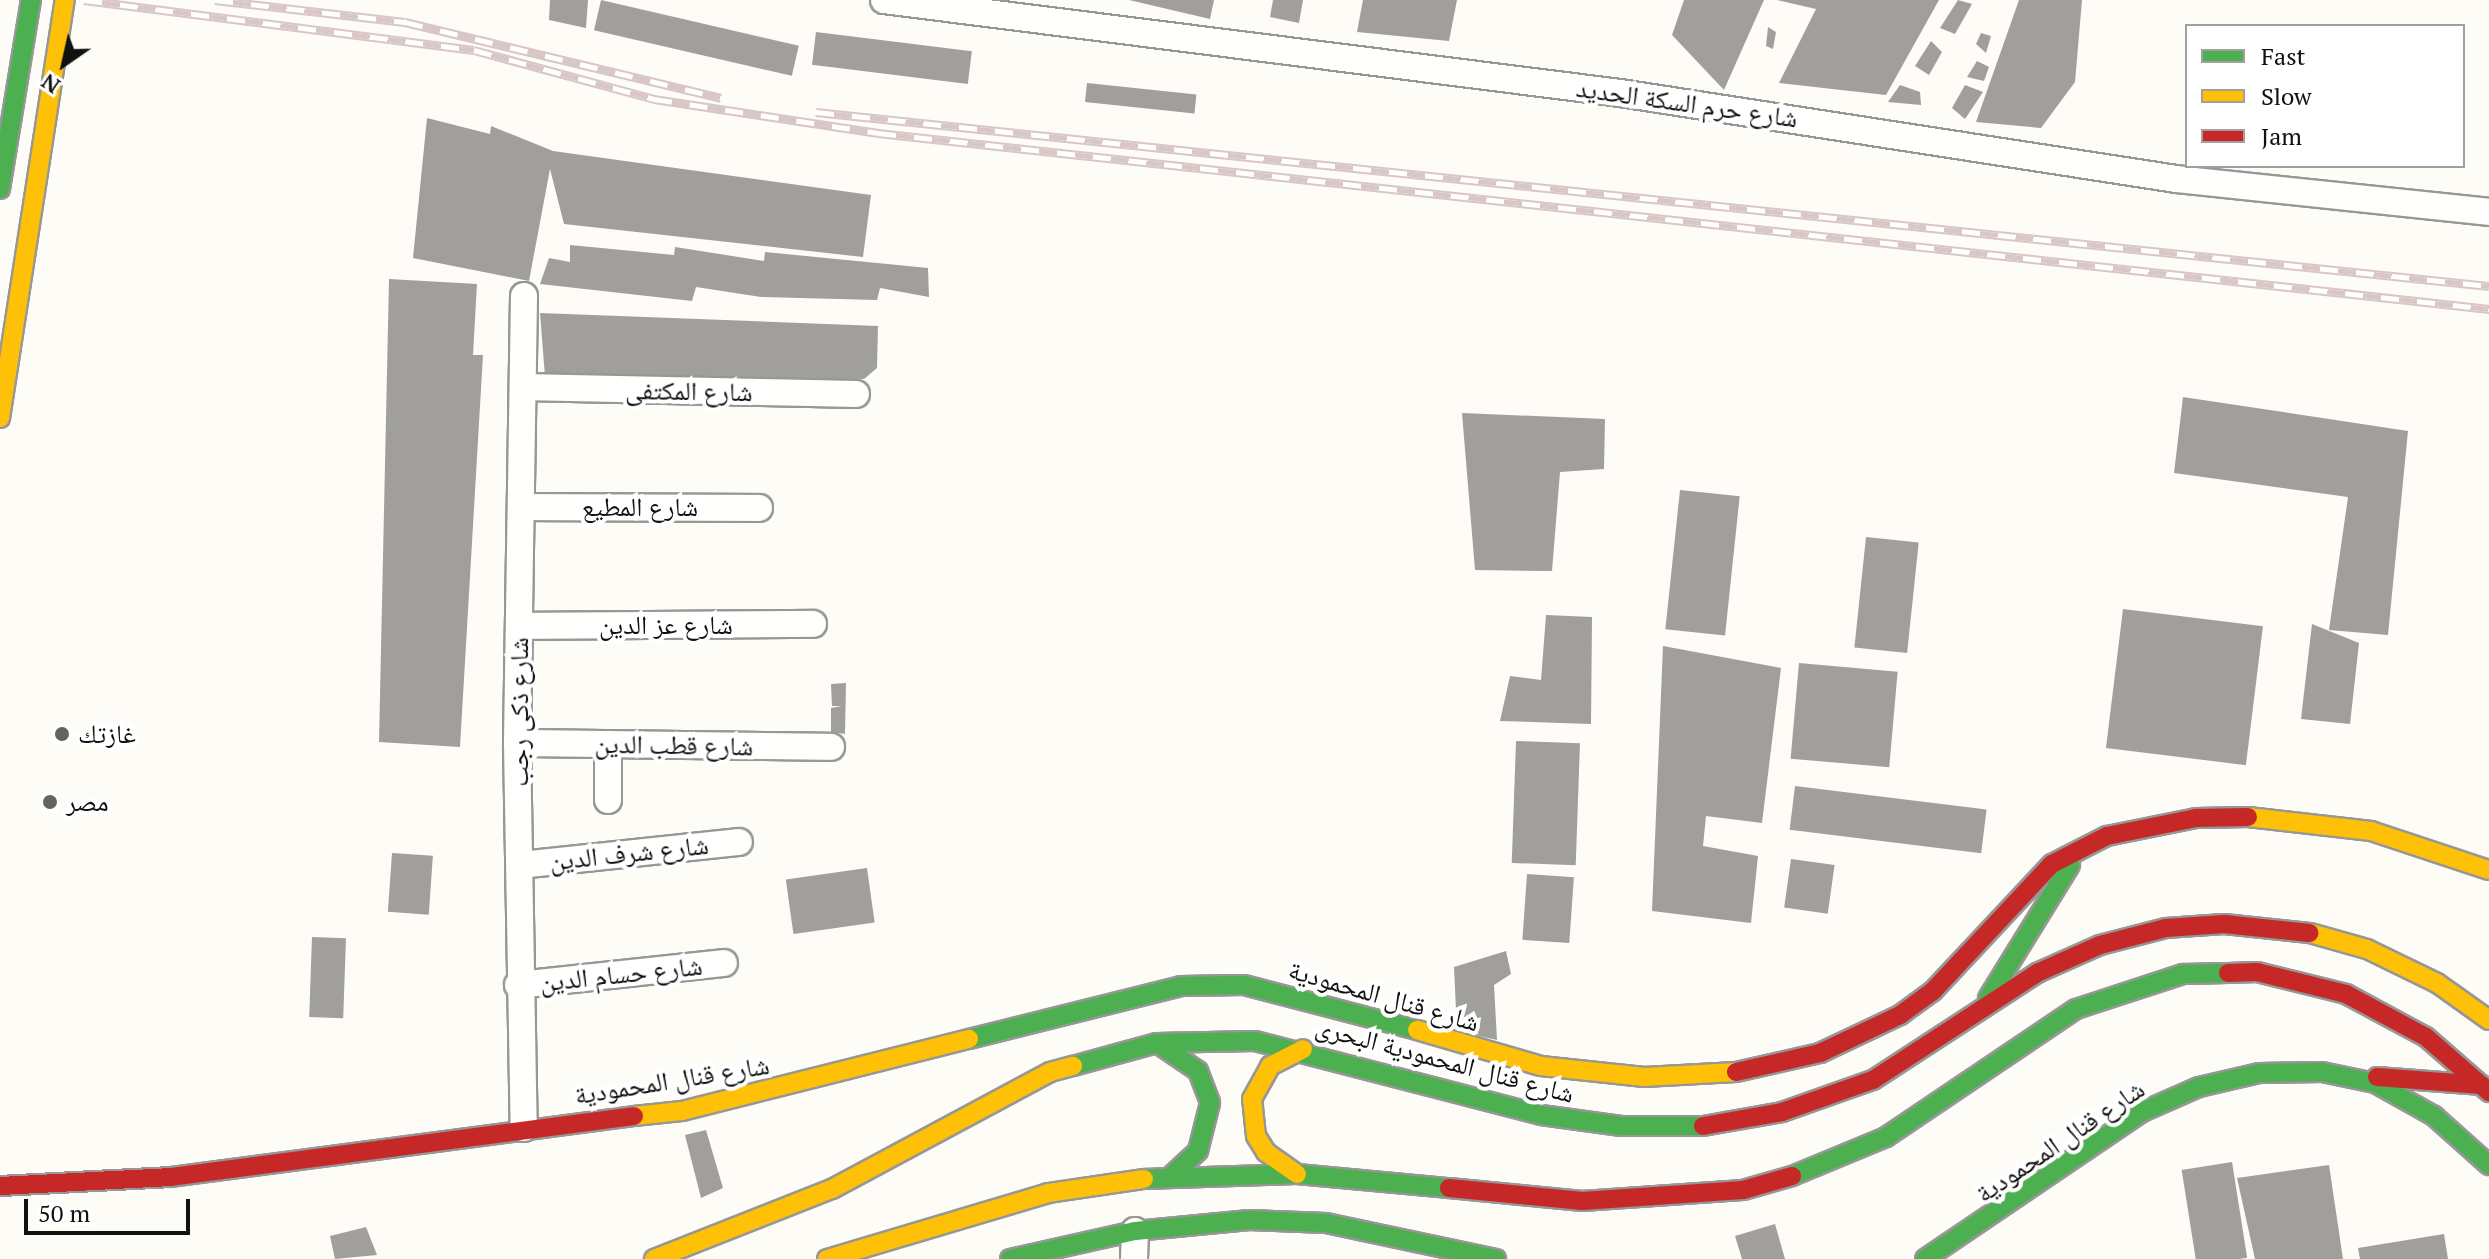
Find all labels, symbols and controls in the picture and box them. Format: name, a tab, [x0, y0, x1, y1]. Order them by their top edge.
north arrow	[24, 24, 104, 104]
legend	[2185, 24, 2465, 168]
text: Fast	[2261, 40, 2305, 72]
text: N	[35, 68, 65, 101]
street label: شارع حرم السكة الحديد	[1574, 72, 1800, 134]
text: Slow	[2261, 80, 2312, 112]
text: Jam	[2261, 120, 2302, 152]
street label: شارع المكتفى	[625, 374, 753, 408]
street label: شارع المطيع	[582, 491, 698, 523]
street label: شارع عز الدين	[599, 609, 733, 641]
street label: شارع ذكى رجب	[503, 637, 535, 787]
place label: غازتك	[78, 718, 136, 750]
marker: غازتك	[53, 725, 71, 743]
street label: شارع قطب الدين	[594, 728, 754, 762]
place label: مصر	[66, 786, 109, 818]
marker: مصر	[41, 793, 59, 811]
street label: شارع شرف الدين	[548, 829, 710, 877]
street label: شارع حسام الدين	[538, 950, 704, 998]
street label: شارع قنال المحمودية	[1285, 954, 1483, 1038]
street label: شارع قنال المحمودية البحرى	[1312, 1010, 1578, 1110]
street label: شارع قنال المحمودية	[572, 1049, 772, 1111]
street label: شارع قنال المحمودية	[1970, 1073, 2150, 1209]
scale bar	[28, 1183, 194, 1233]
text: 50 m	[38, 1197, 90, 1229]

